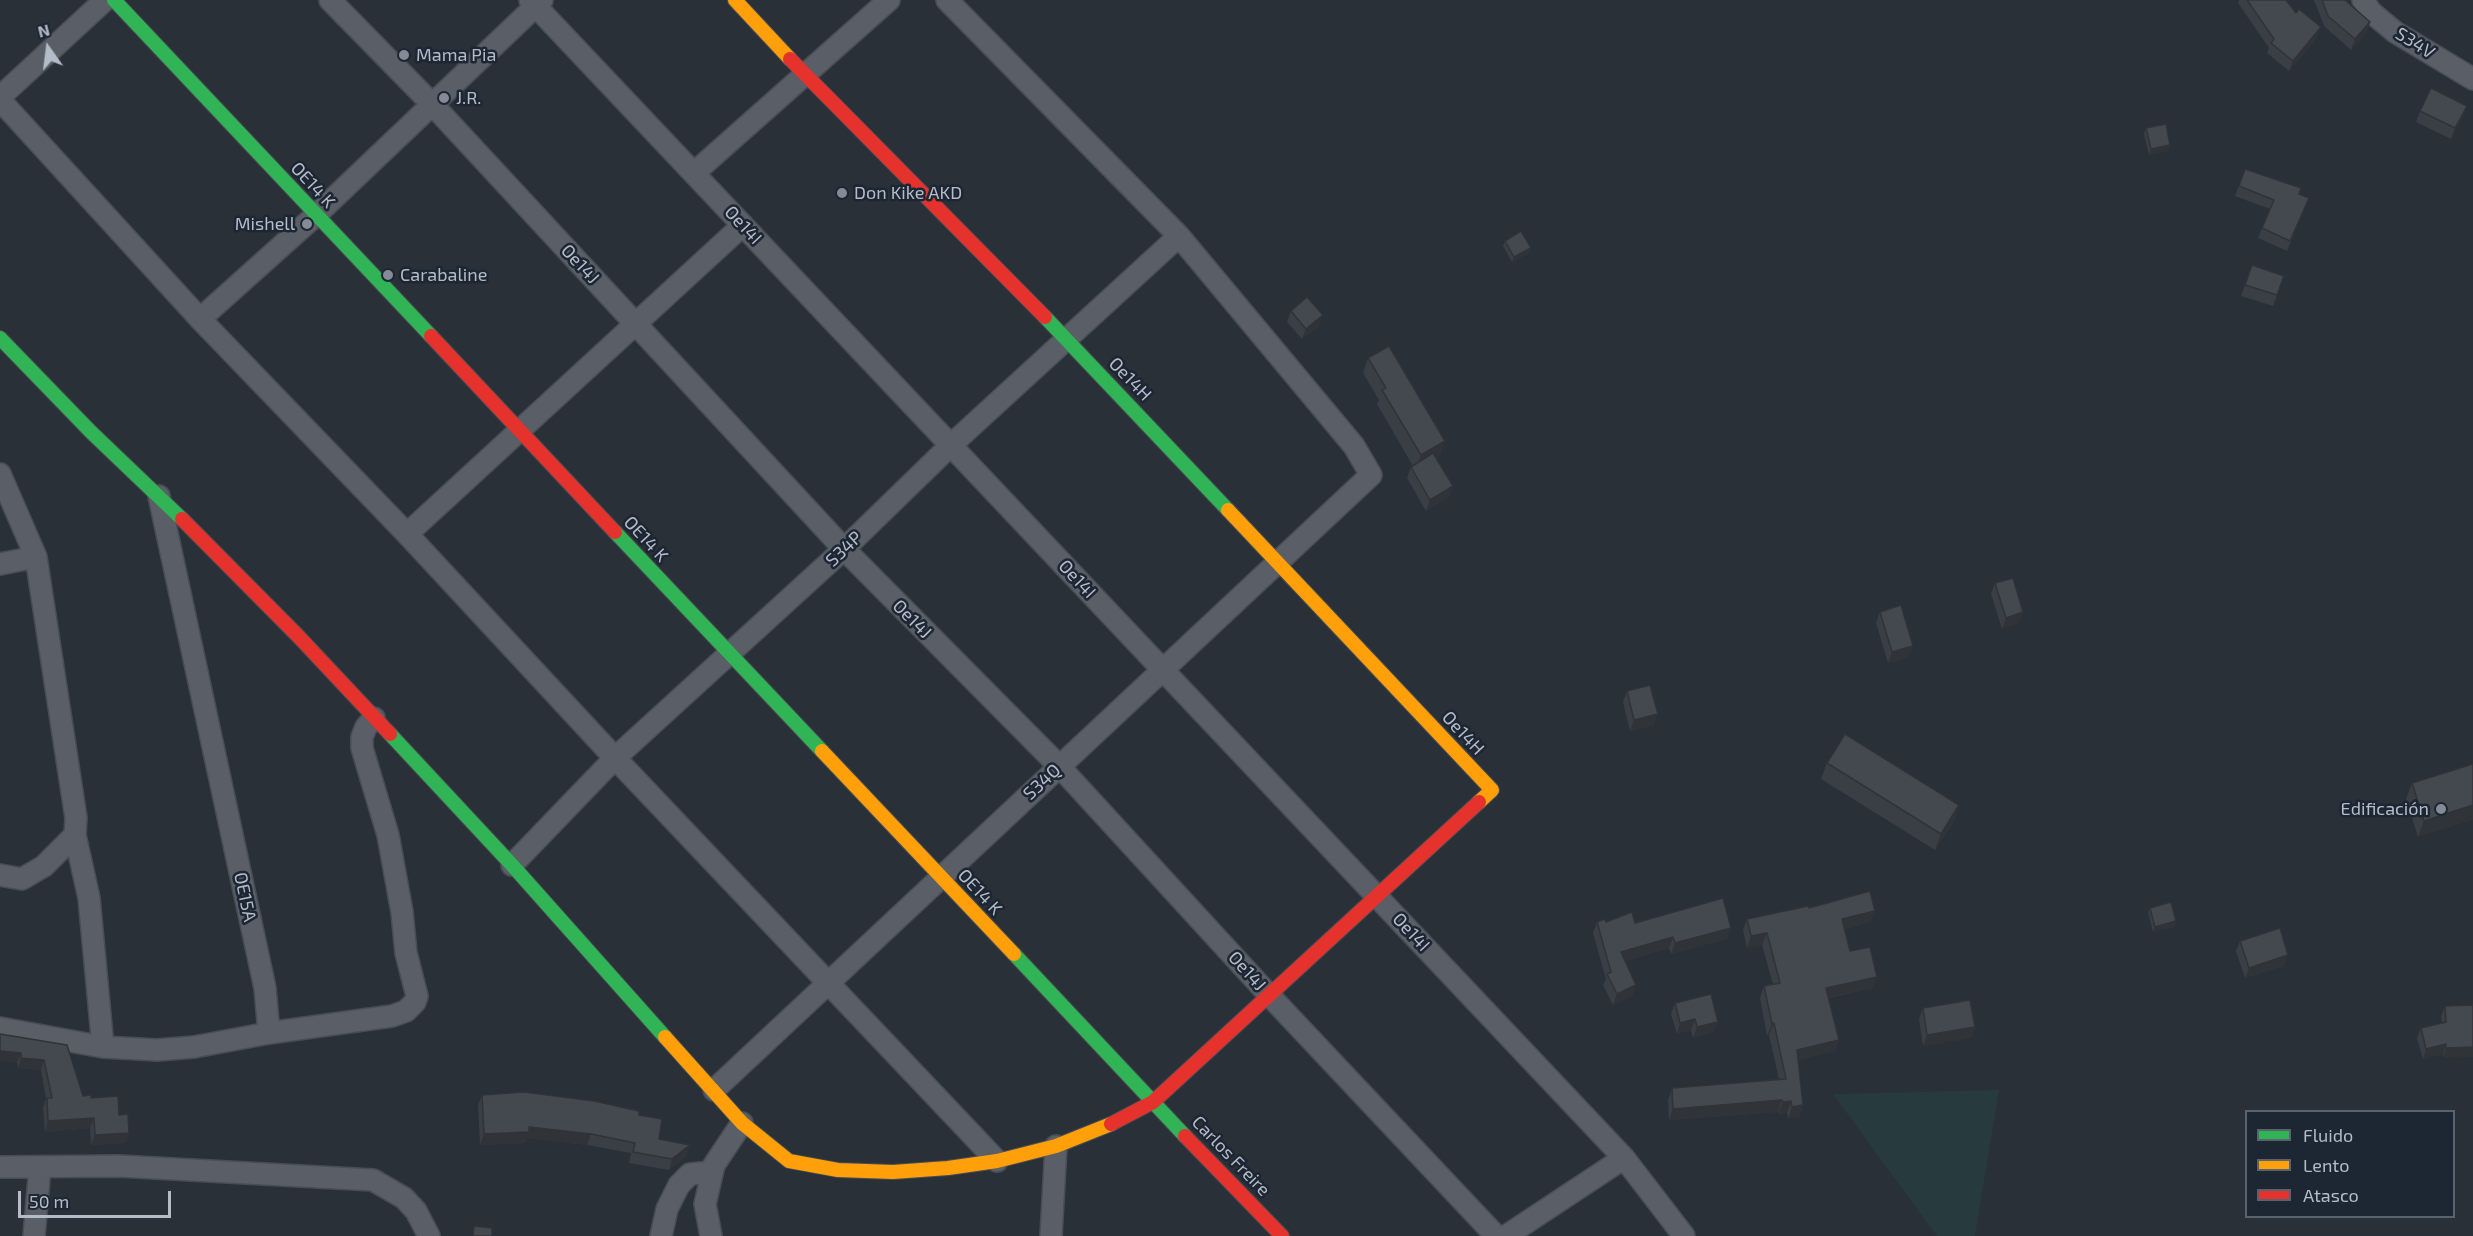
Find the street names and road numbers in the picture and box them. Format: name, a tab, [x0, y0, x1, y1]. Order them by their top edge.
street label: S34V	[2391, 23, 2439, 63]
street label: OE14 K	[286, 158, 340, 212]
street label: Oe14I	[720, 201, 766, 249]
street label: Oe14J	[556, 240, 604, 288]
street label: Oe14H	[1104, 353, 1156, 405]
street label: OE14 K	[619, 512, 673, 566]
street label: S34P	[821, 527, 867, 571]
street label: Oe14I	[1054, 555, 1100, 603]
street label: Oe14J	[888, 595, 936, 643]
street label: Oe14H	[1437, 707, 1489, 759]
street label: S34Q	[1019, 759, 1065, 805]
street label: OE14 K	[953, 865, 1007, 919]
street label: OE15A	[229, 870, 261, 924]
street label: Oe14I	[1388, 908, 1434, 956]
street label: Oe14J	[1224, 947, 1270, 995]
street label: Carlos Freire	[1187, 1111, 1275, 1201]

